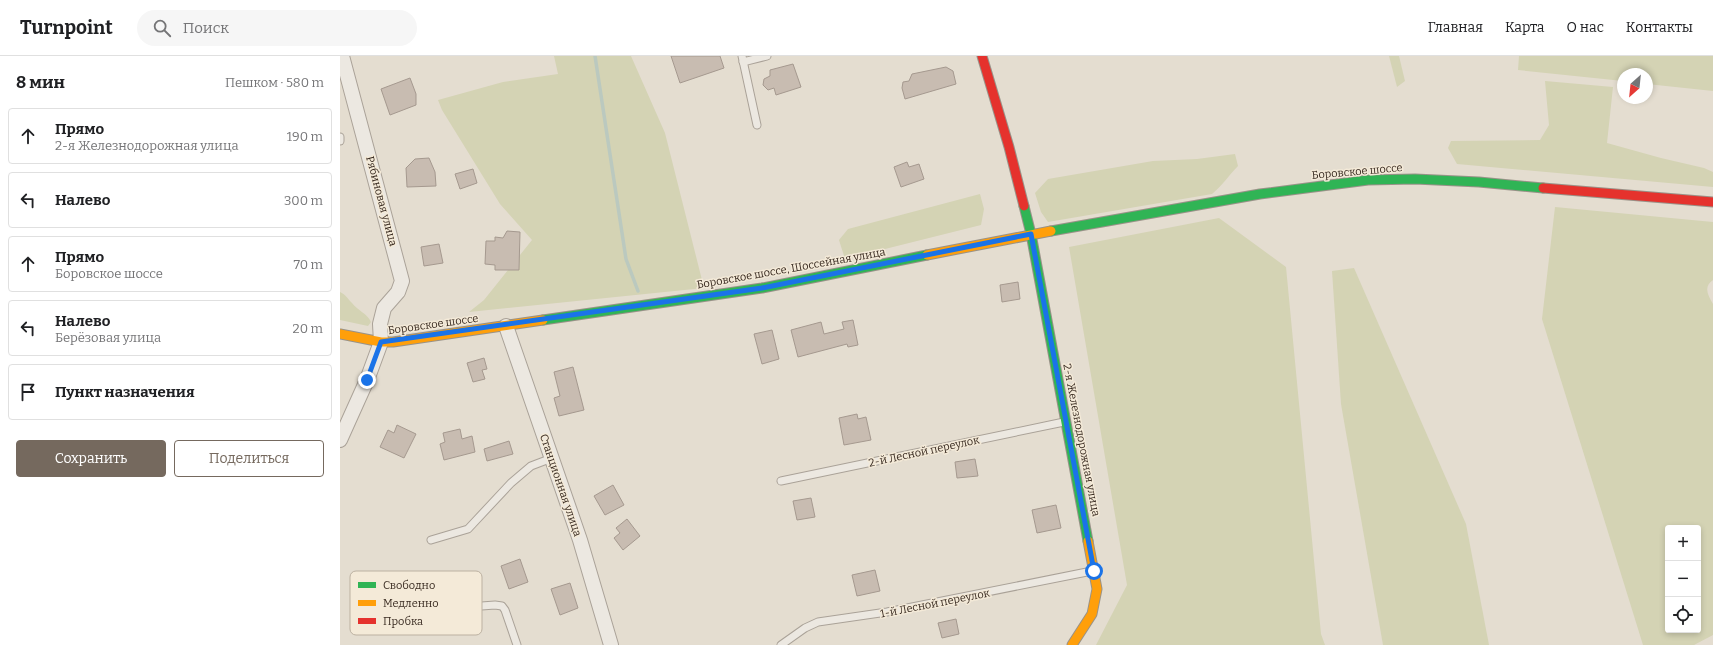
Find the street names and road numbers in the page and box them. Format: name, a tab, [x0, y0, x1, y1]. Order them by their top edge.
street label: Рябиновая улица	[363, 155, 400, 248]
street label: Боровское шоссе	[1311, 161, 1403, 182]
street label: Боровское шоссе, Шоссейная улица	[696, 245, 887, 292]
street label: Боровское шоссе	[387, 312, 479, 337]
street label: 2-я Железнодорожная улица	[1060, 363, 1103, 518]
street label: Станционная улица	[537, 432, 584, 538]
street label: 2-й Лесной переулок	[868, 433, 981, 470]
street label: 1-й Лесной переулок	[879, 586, 992, 621]

